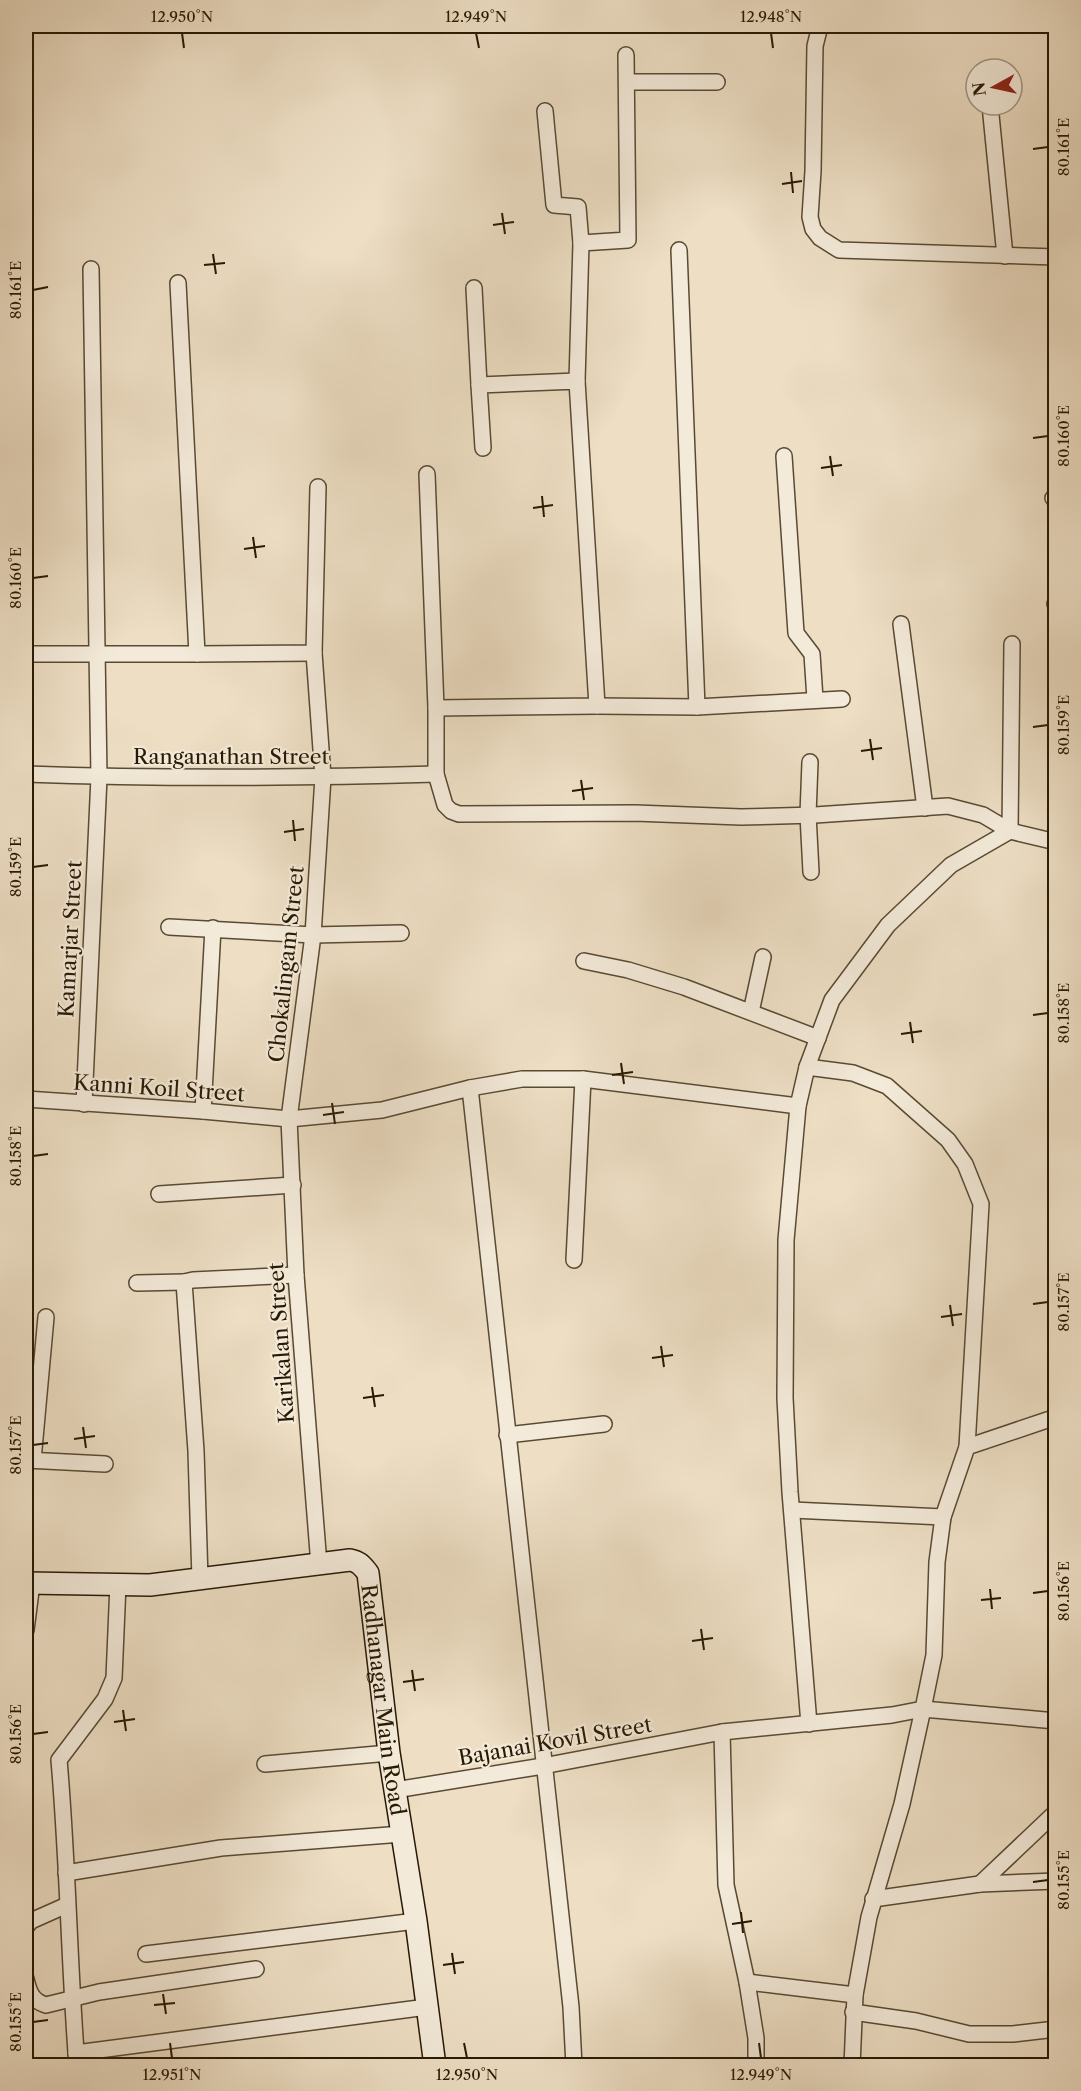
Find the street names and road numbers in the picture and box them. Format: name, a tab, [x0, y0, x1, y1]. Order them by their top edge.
street label: Ranganathan Street	[133, 744, 329, 769]
street label: Kamarjar Street	[53, 859, 87, 1018]
street label: Chokalingam Street	[263, 864, 309, 1064]
street label: Kanni Koil Street	[72, 1070, 246, 1107]
street label: Karikalan Street	[263, 1261, 299, 1424]
street label: Radhanagar Main Road	[357, 1583, 411, 1817]
street label: Bajanai Kovil Street	[456, 1712, 654, 1770]

